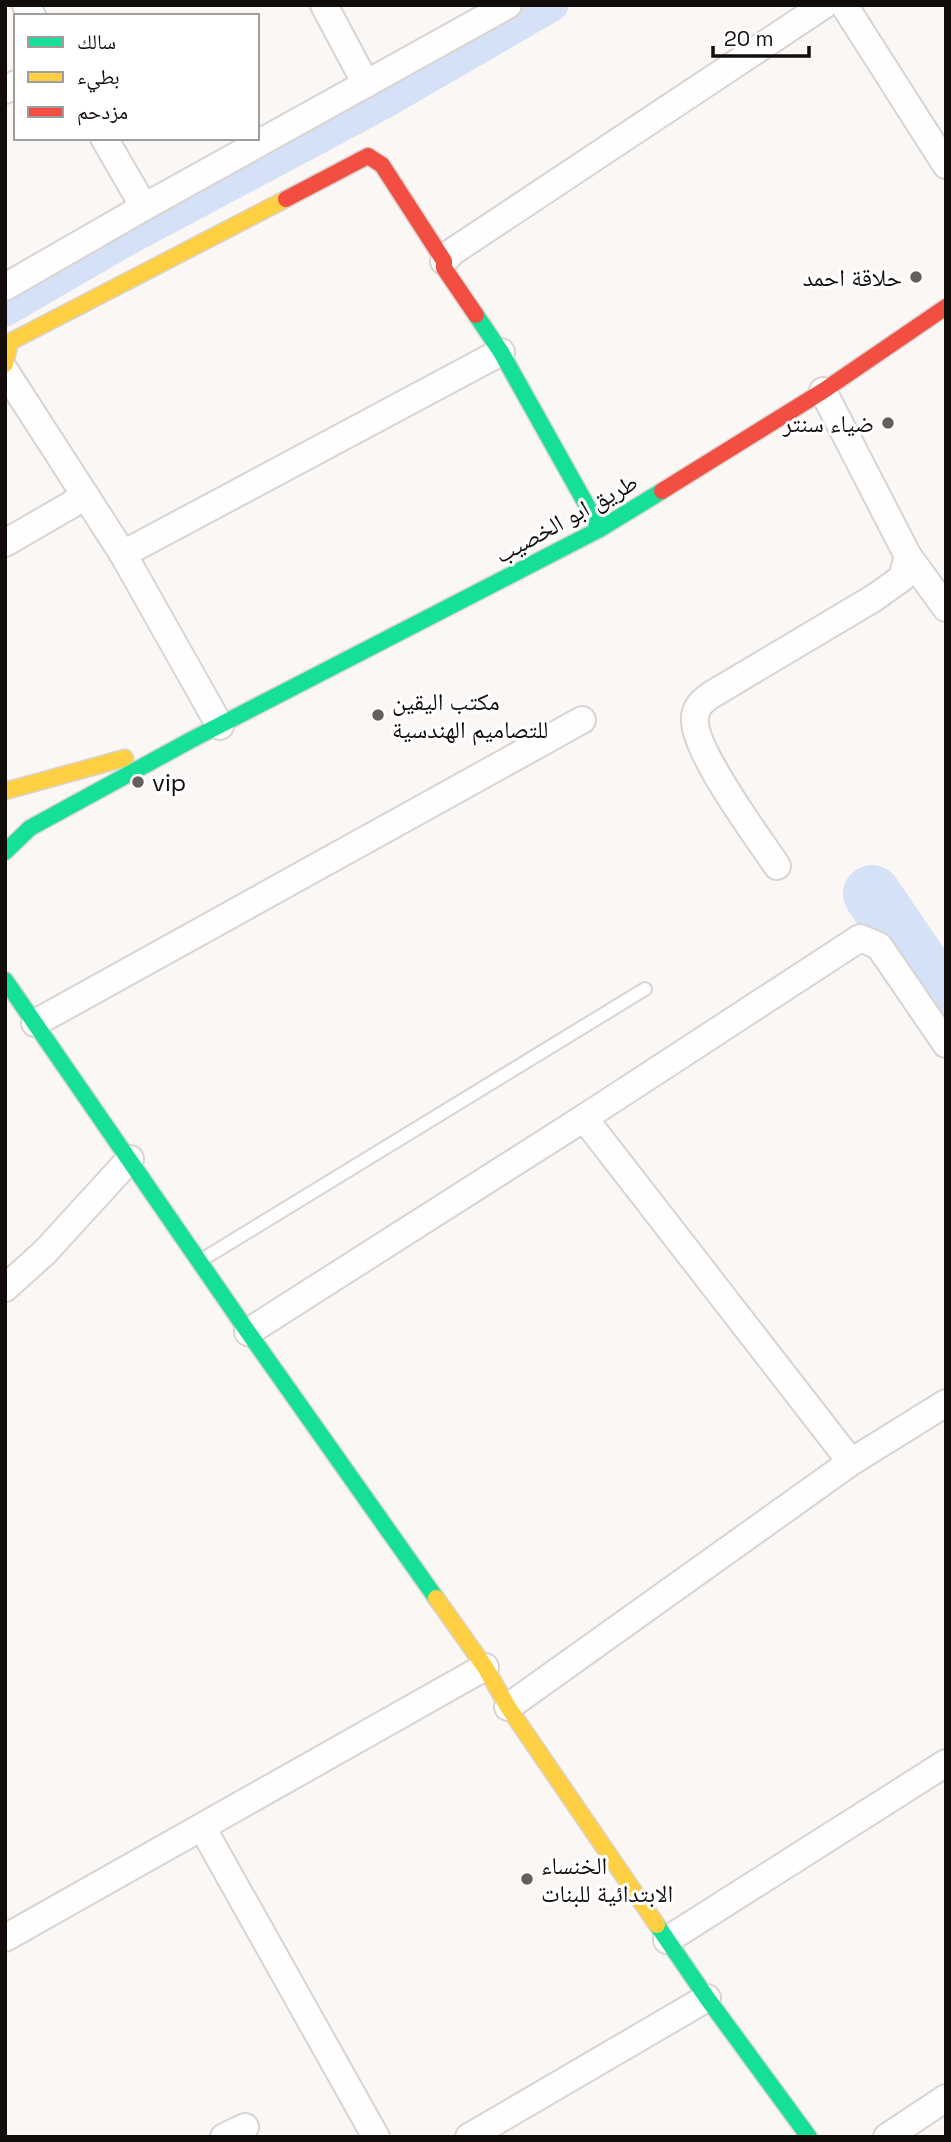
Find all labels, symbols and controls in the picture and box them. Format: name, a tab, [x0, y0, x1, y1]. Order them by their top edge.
legend	[14, 14, 259, 140]
scale bar	[713, 14, 809, 58]
text: 20 m	[724, 25, 774, 52]
text: سالك	[77, 28, 116, 55]
text: بطيء	[77, 63, 120, 93]
text: مزدحم	[77, 98, 128, 126]
place label: حلاقة احمد	[803, 262, 902, 293]
marker: حلاقة احمد	[908, 269, 924, 285]
place label: ضياء سنتر	[782, 408, 874, 439]
marker: ضياء سنتر	[880, 415, 896, 431]
street label: طريق ابو الخصيب	[489, 466, 643, 570]
place label: مكتب اليقين للتصاميم الهندسية	[392, 686, 548, 746]
marker: مكتب اليقين للتصاميم الهندسية	[370, 707, 386, 723]
place label: vip	[152, 767, 186, 798]
marker: vip	[130, 774, 146, 790]
place label: الخنساء الابتدائية للبنات	[541, 1850, 673, 1909]
marker: الخنساء الابتدائية للبنات	[519, 1871, 535, 1887]

